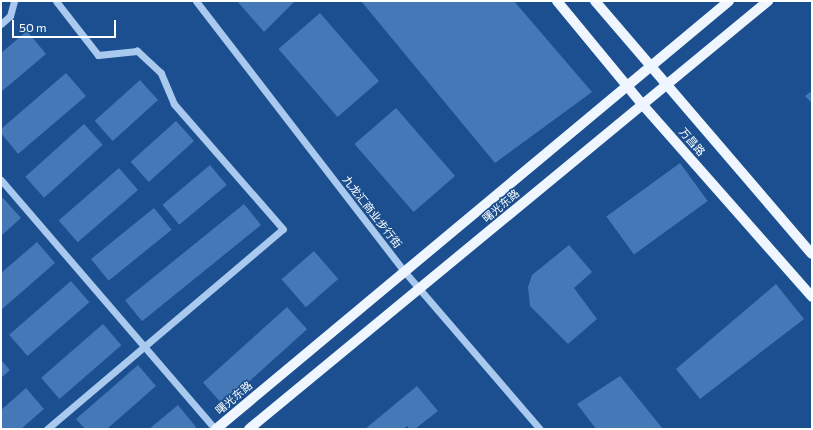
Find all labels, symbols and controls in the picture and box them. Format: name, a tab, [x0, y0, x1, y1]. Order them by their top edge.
scale bar	[14, 12, 118, 38]
text: 50 m	[19, 20, 47, 34]
street label: 万昌路	[676, 125, 708, 159]
street label: 九龙汇商业步行街	[340, 173, 404, 251]
street label: 曙光东路	[480, 187, 522, 225]
street label: 曙光东路	[213, 379, 255, 417]

